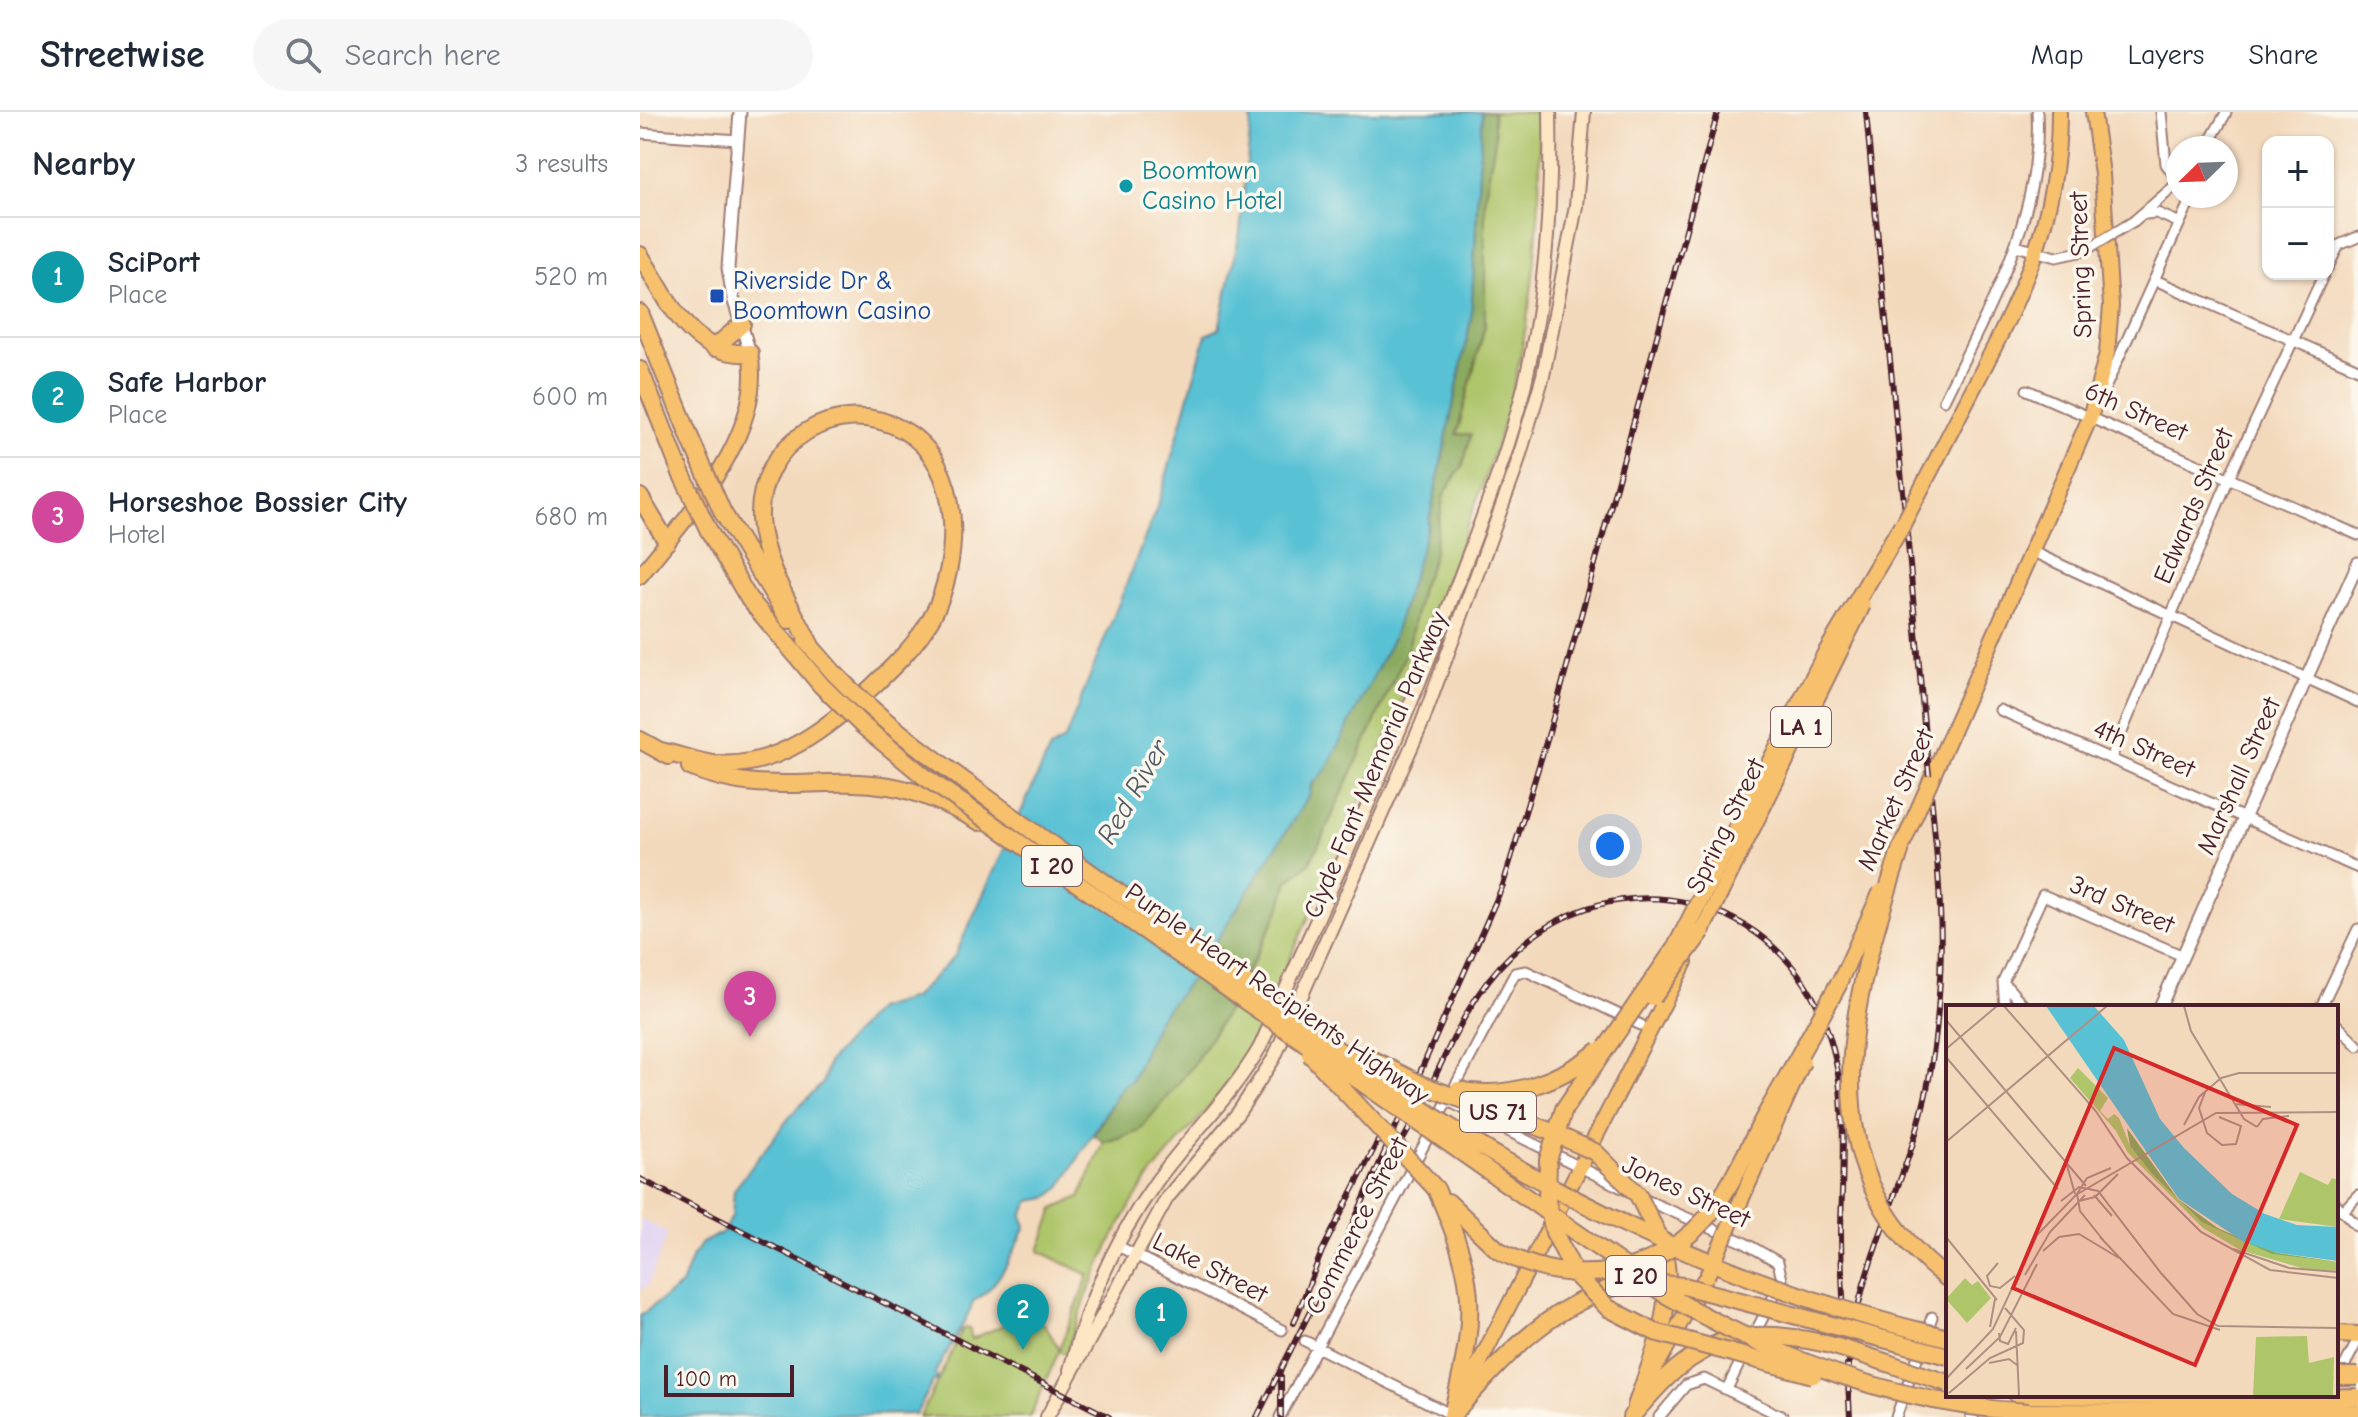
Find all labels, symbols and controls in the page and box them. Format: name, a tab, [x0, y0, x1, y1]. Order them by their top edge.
search box	[253, 19, 813, 91]
text: Streetwise	[40, 33, 205, 77]
icon: search	[281, 33, 325, 77]
text: Search here	[345, 38, 501, 73]
text: Map	[2031, 39, 2084, 71]
text: Layers	[2128, 39, 2204, 71]
text: Share	[2248, 39, 2318, 71]
north arrow	[2166, 136, 2238, 208]
map controls	[2262, 136, 2334, 280]
button: +	[2262, 136, 2334, 208]
text: Nearby	[32, 144, 135, 184]
text: 3 results	[515, 149, 608, 179]
place label: Boomtown Casino Hotel	[1142, 156, 1283, 216]
marker: Boomtown Casino Hotel	[1117, 177, 1135, 195]
street label: Spring Street	[2063, 190, 2099, 339]
button: −	[2262, 208, 2334, 280]
text: SciPort	[108, 245, 200, 280]
text: 1	[53, 262, 63, 292]
text: 520 m	[534, 262, 608, 292]
place label: Riverside Dr & Boomtown Casino	[733, 266, 931, 326]
text: Place	[108, 280, 167, 310]
marker: Riverside Dr & Boomtown Casino	[708, 287, 726, 305]
text: Safe Harbor	[108, 365, 266, 400]
street label: 6th Street	[2080, 376, 2193, 449]
text: 2	[52, 382, 64, 412]
text: 600 m	[532, 382, 608, 412]
text: Place	[108, 400, 167, 430]
street label: Edwards Street	[2148, 422, 2241, 588]
text: Horseshoe Bossier City	[108, 485, 407, 520]
text: 3	[52, 502, 64, 532]
text: 680 m	[534, 502, 608, 532]
text: Hotel	[108, 520, 166, 550]
street label: Clyde Fant Memorial Parkway	[1298, 607, 1454, 923]
street label: Marshall Street	[2191, 691, 2288, 859]
road number: LA 1	[1771, 707, 1831, 747]
street label: 4th Street	[2089, 713, 2201, 785]
street label: Market Street	[1851, 723, 1941, 875]
water label: Red River	[1090, 733, 1177, 850]
street label: Spring Street	[1680, 752, 1772, 898]
your location	[1590, 826, 1630, 866]
road number: I 20	[1022, 846, 1082, 886]
street label: 3rd Street	[2065, 870, 2180, 941]
street label: Purple Heart Recipients Highway	[1119, 877, 1435, 1111]
pin: 3	[724, 971, 776, 1037]
inset map	[1946, 1005, 2338, 1397]
road number: US 71	[1460, 1092, 1536, 1132]
street label: Commerce Street	[1299, 1131, 1415, 1320]
street label: Jones Street	[1617, 1149, 1756, 1235]
street label: Lake Street	[1148, 1226, 1274, 1310]
road number: I 20	[1606, 1256, 1666, 1296]
pin: 2	[997, 1284, 1049, 1350]
pin: 1	[1135, 1287, 1187, 1353]
scale bar	[664, 1361, 794, 1397]
text: 100 m	[676, 1366, 737, 1392]

